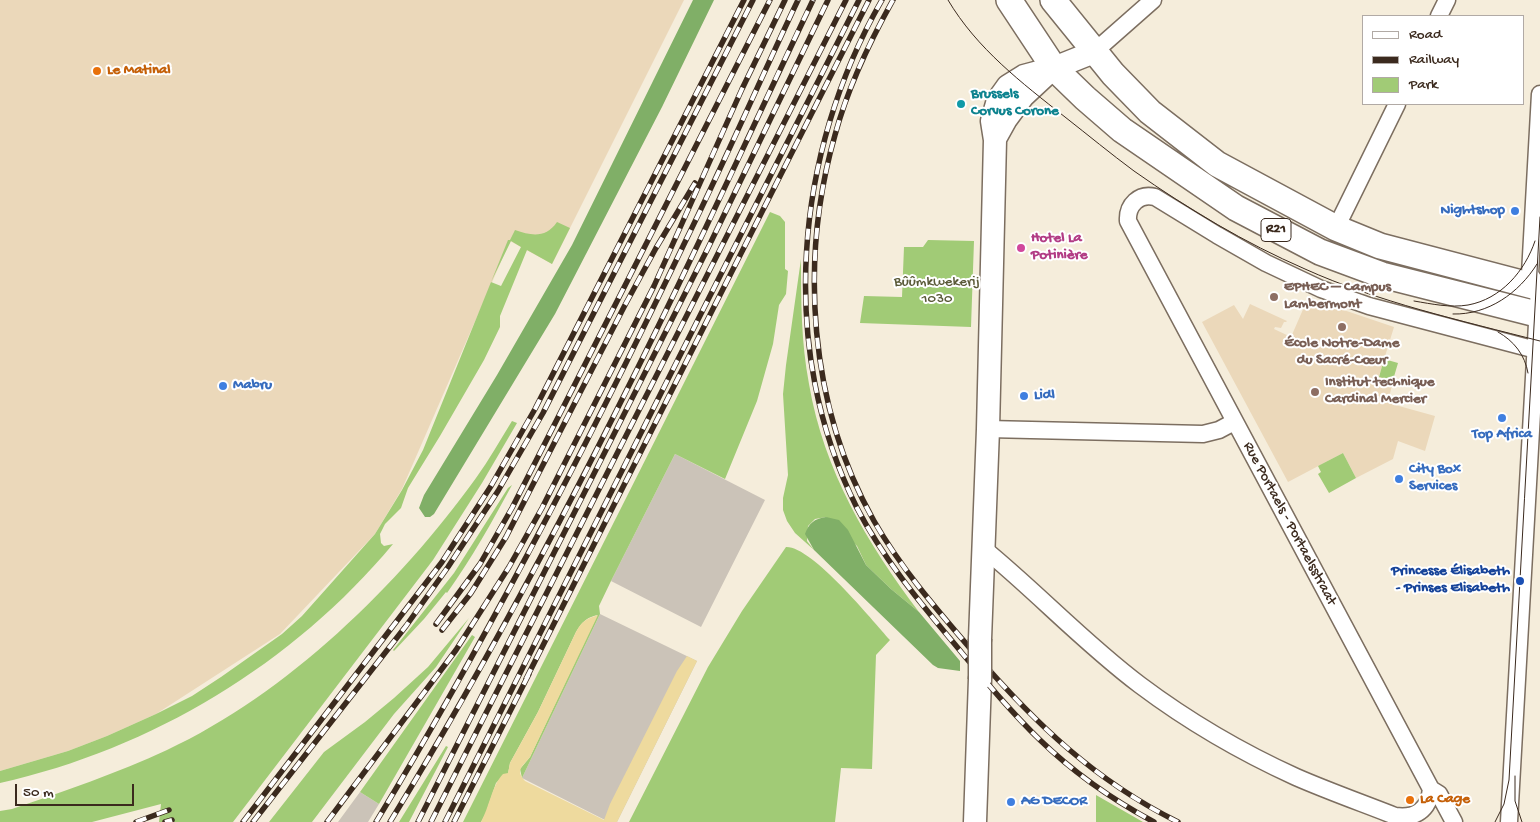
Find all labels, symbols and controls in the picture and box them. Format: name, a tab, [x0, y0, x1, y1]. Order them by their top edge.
legend	[1362, 15, 1525, 105]
text: Road	[1409, 26, 1442, 44]
text: Railway	[1409, 51, 1459, 69]
place label: Le Matinal	[107, 62, 171, 80]
marker: Le Matinal	[91, 65, 103, 77]
text: Park	[1409, 76, 1438, 94]
place label: Brussels Corvus Corone	[971, 86, 1059, 121]
marker: Brussels Corvus Corone	[955, 98, 967, 110]
place label: Nightshop	[1440, 202, 1505, 220]
marker: Nightshop	[1509, 205, 1521, 217]
road number: R21	[1261, 218, 1291, 242]
place label: Hotel La Potinière	[1031, 230, 1088, 265]
marker: Hotel La Potinière	[1015, 242, 1027, 254]
park label: Bûûmkwekerij 1030	[894, 274, 980, 309]
place label: EPHEC – Campus Lambermont	[1284, 279, 1391, 314]
marker: EPHEC – Campus Lambermont	[1268, 291, 1280, 303]
marker: École Notre-Dame du Sacré-Cœur	[1336, 321, 1348, 333]
place label: École Notre-Dame du Sacré-Cœur	[1285, 335, 1399, 370]
place label: Institut technique Cardinal Mercier	[1325, 374, 1435, 409]
place label: Mabru	[233, 377, 272, 395]
marker: Mabru	[217, 380, 229, 392]
marker: Institut technique Cardinal Mercier	[1309, 386, 1321, 398]
place label: Lidl	[1034, 387, 1055, 405]
marker: Lidl	[1018, 390, 1030, 402]
marker: Top Africa	[1496, 412, 1508, 424]
place label: Top Africa	[1472, 426, 1532, 444]
street label: Rue Portaels - Portaelsstraat	[1238, 439, 1340, 609]
place label: City Box Services	[1409, 461, 1461, 496]
marker: City Box Services	[1393, 473, 1405, 485]
place label: Princesse Élisabeth - Prinses Elisabeth	[1391, 563, 1510, 598]
marker: Princesse Élisabeth - Prinses Elisabeth	[1514, 575, 1526, 587]
scale bar	[18, 774, 136, 806]
text: 50 m	[23, 784, 54, 802]
place label: La Cage	[1420, 791, 1470, 809]
place label: AG DECOR	[1021, 793, 1087, 811]
marker: La Cage	[1404, 794, 1416, 806]
marker: AG DECOR	[1005, 796, 1017, 808]

